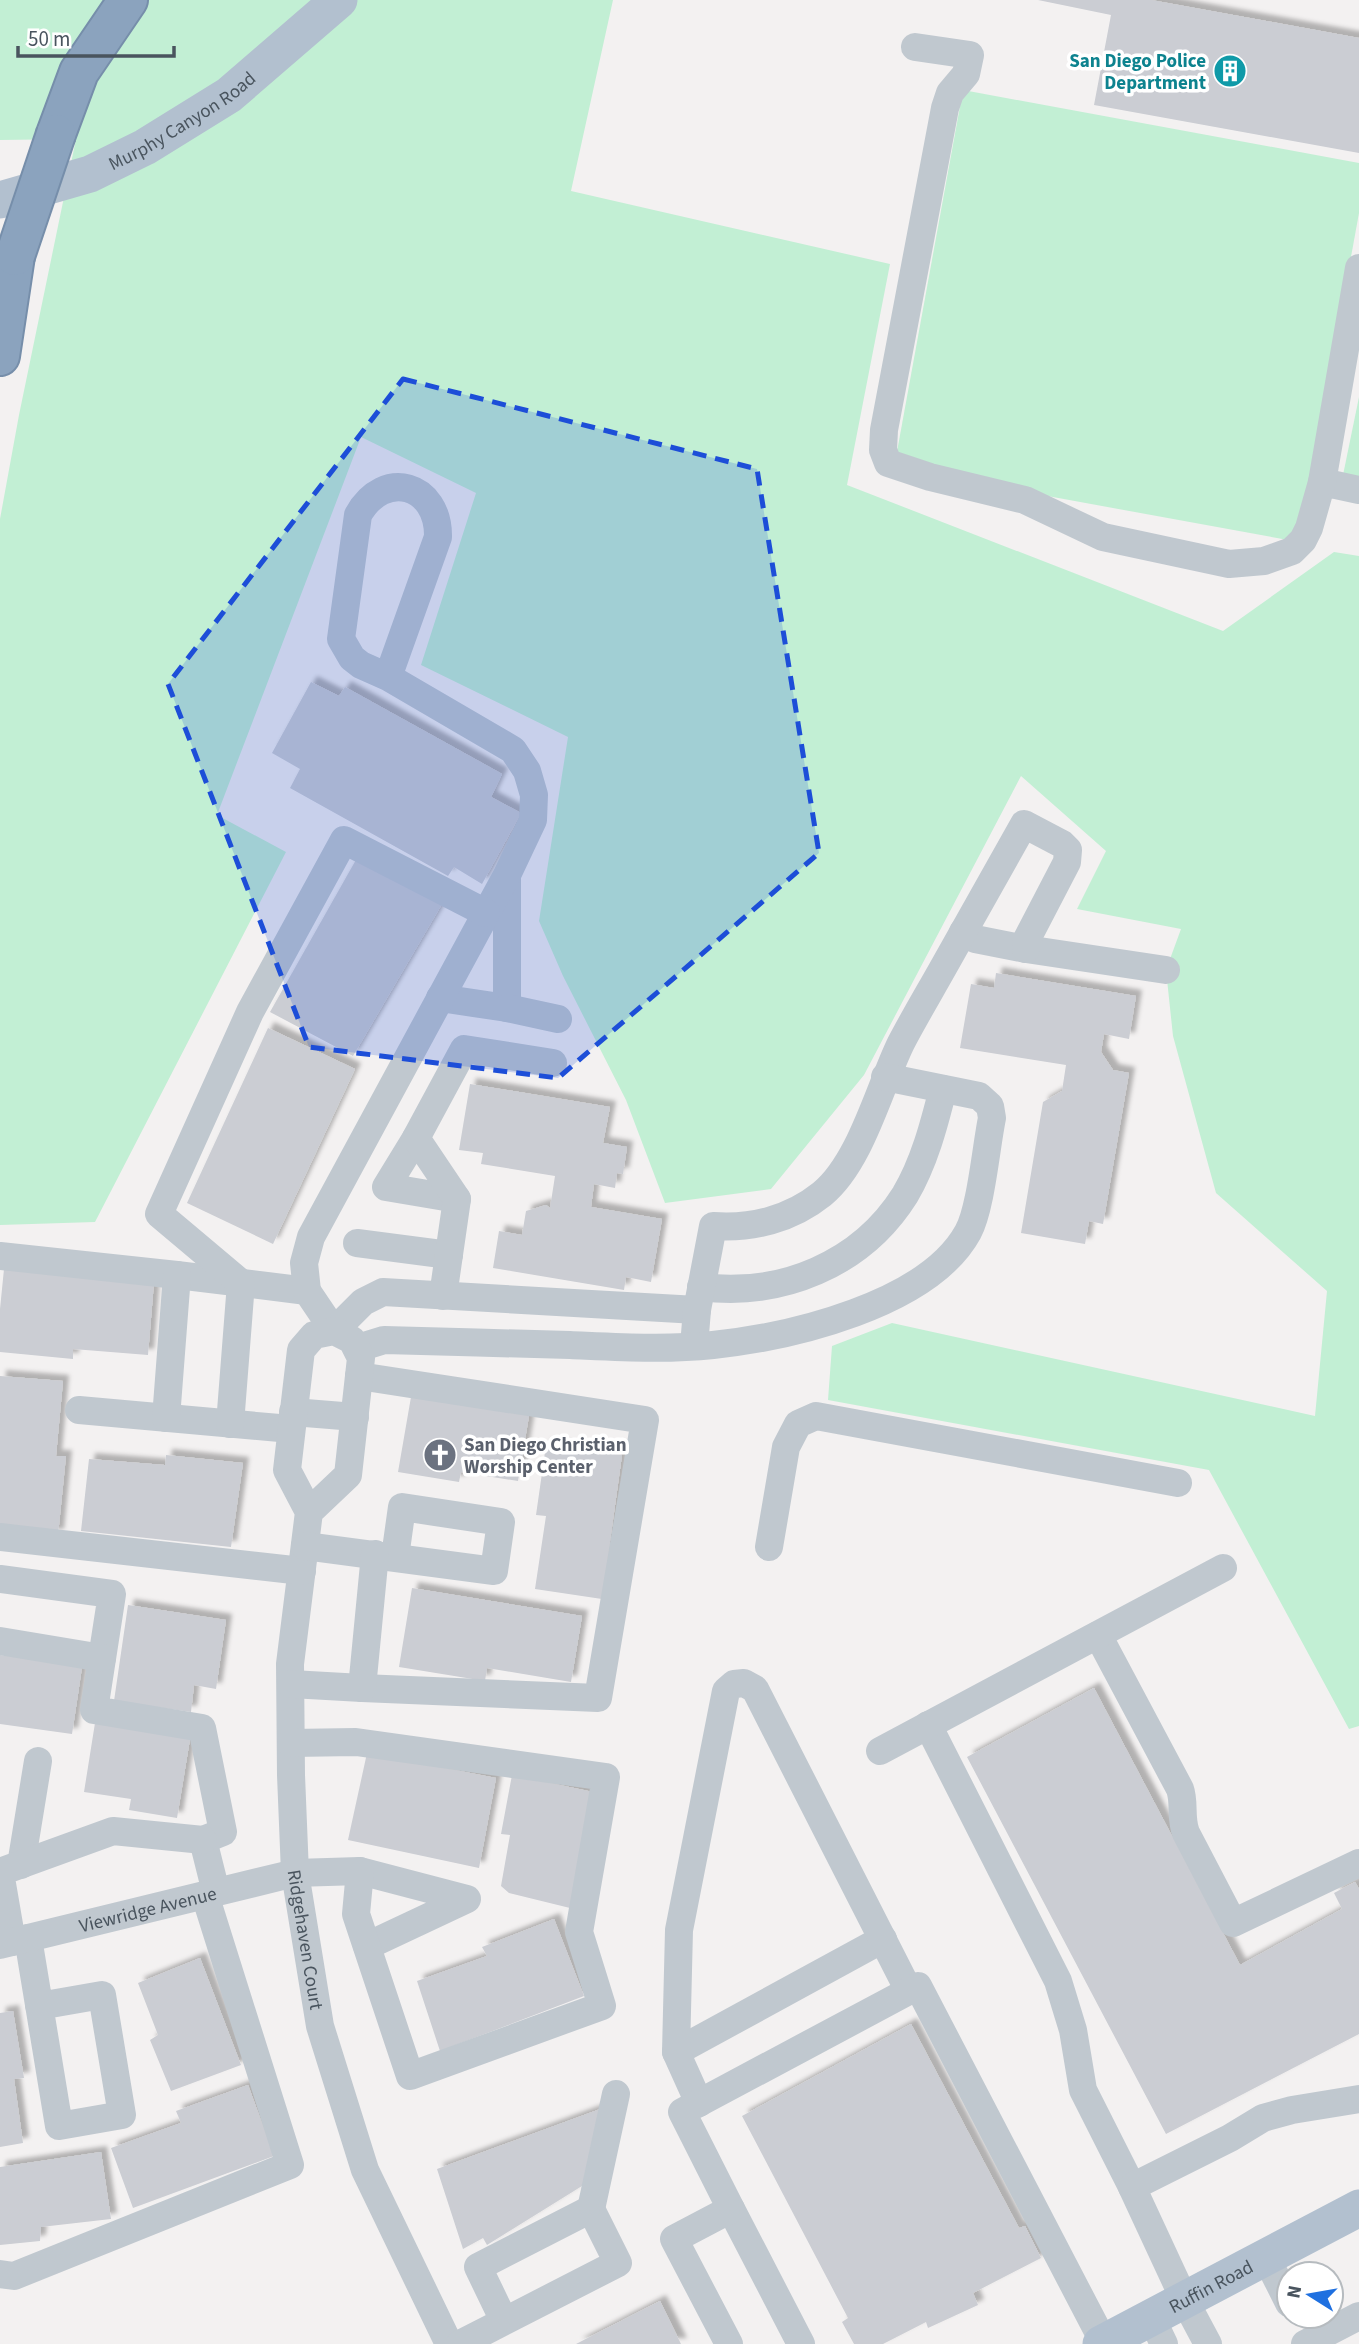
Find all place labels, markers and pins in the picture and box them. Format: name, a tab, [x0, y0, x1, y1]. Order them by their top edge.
place label: San Diego Police Department	[1069, 48, 1206, 97]
building icon: San Diego Police Department	[1211, 52, 1249, 90]
place label: San Diego Christian Worship Center	[464, 1432, 627, 1481]
church icon: San Diego Christian Worship Center	[421, 1436, 459, 1474]

